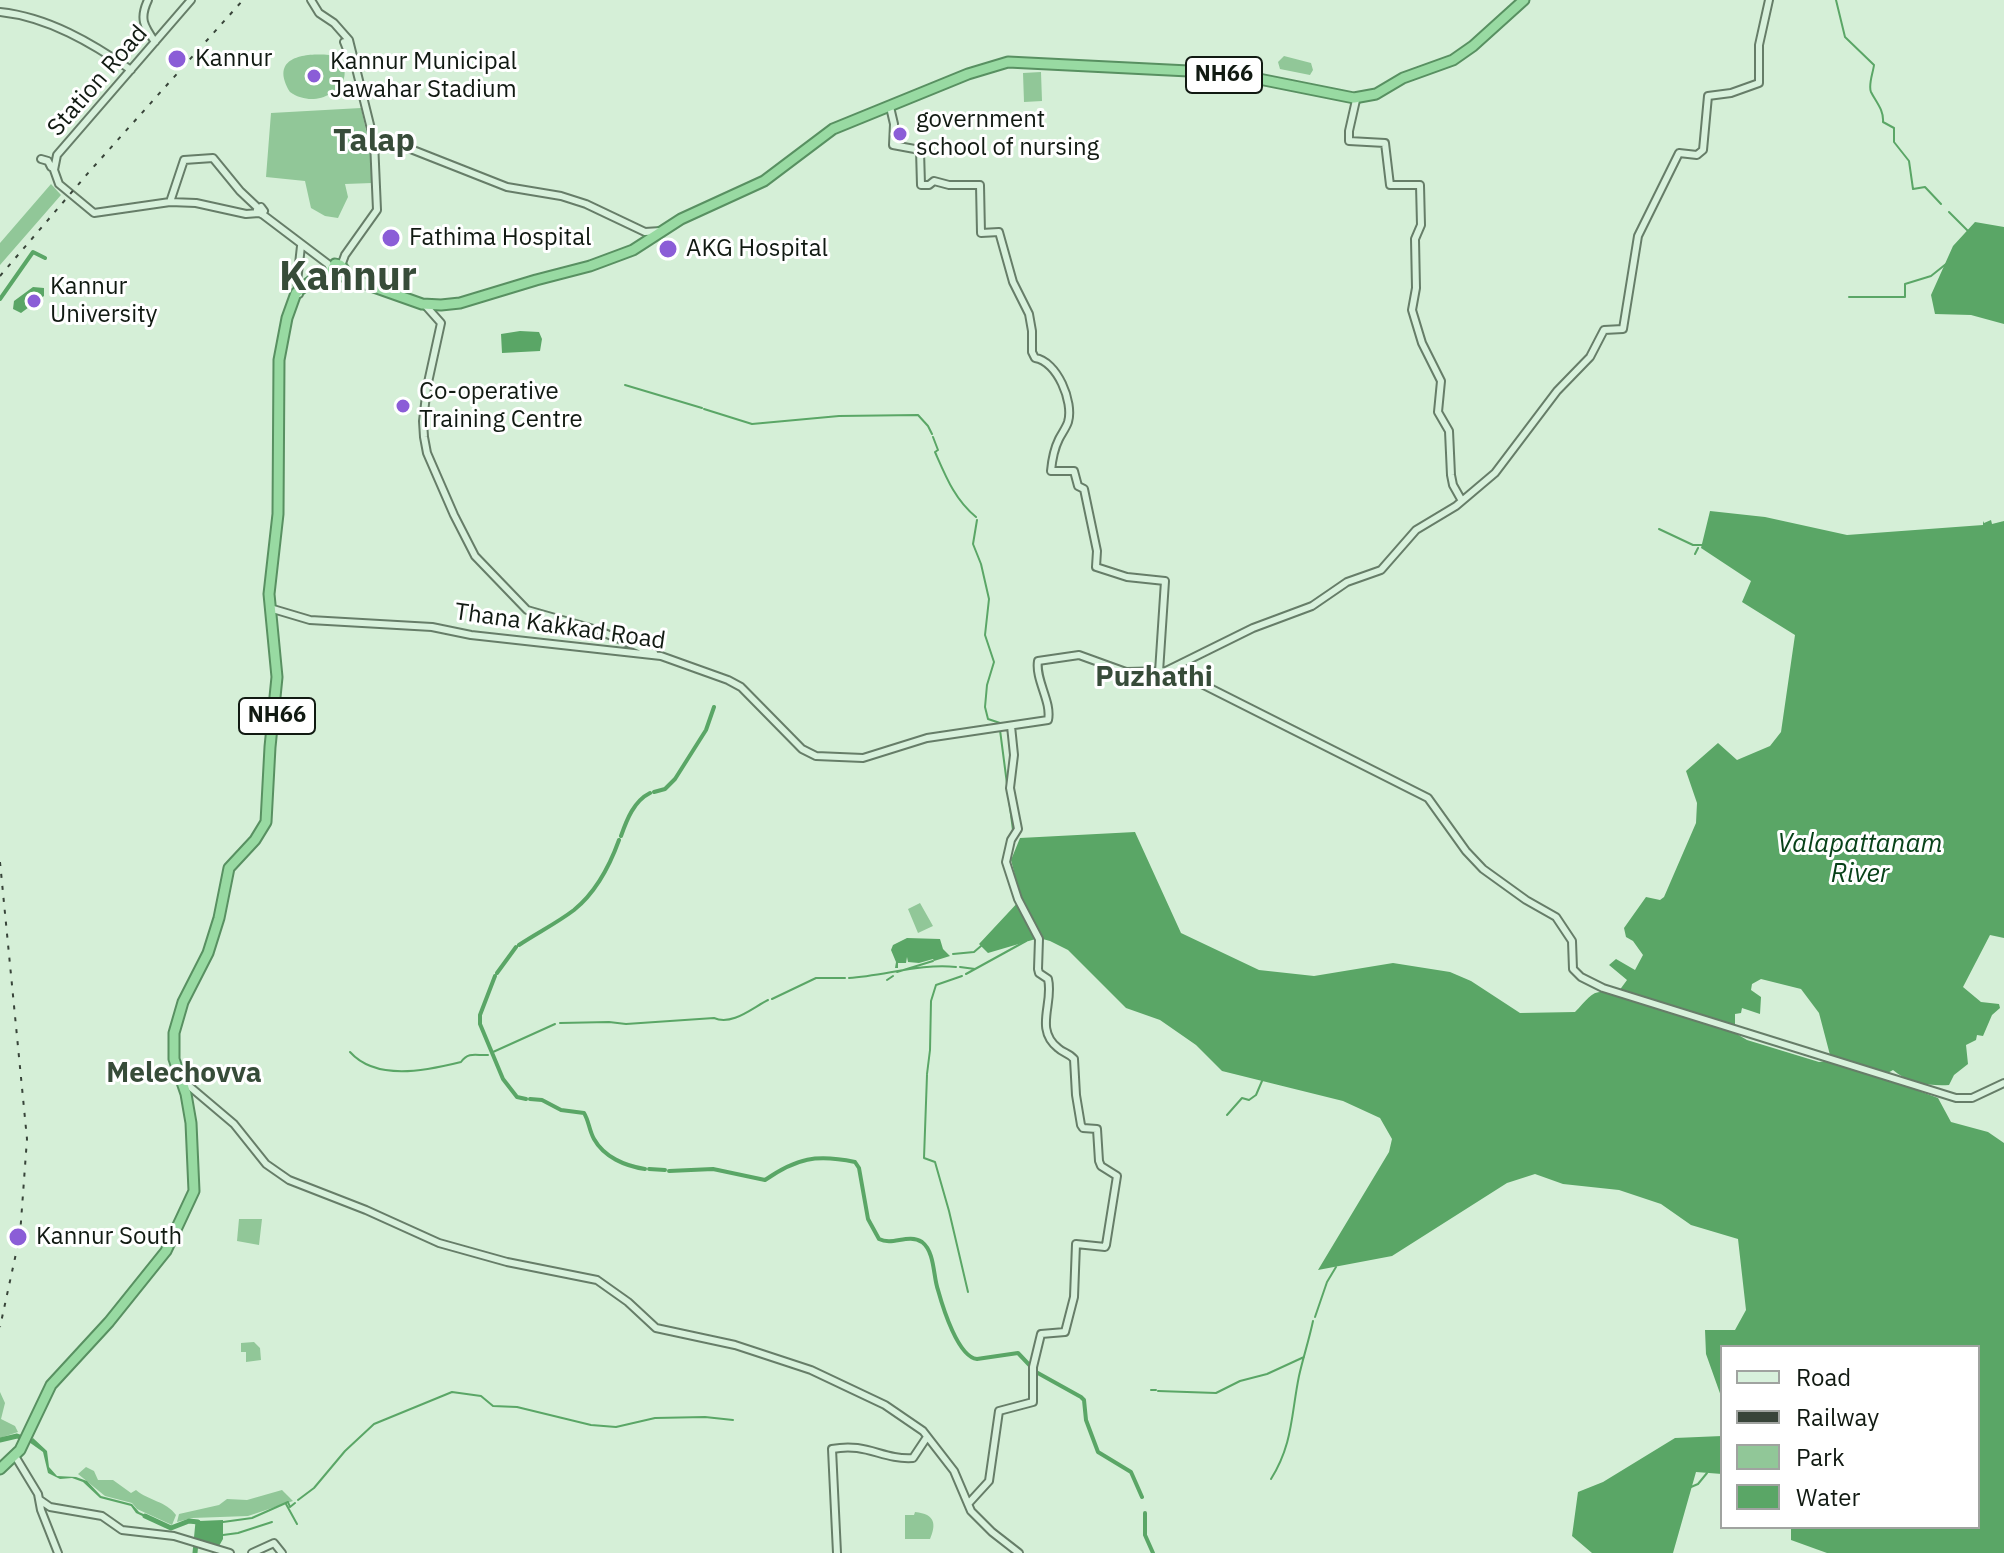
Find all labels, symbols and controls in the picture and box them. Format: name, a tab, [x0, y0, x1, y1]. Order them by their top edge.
street label: Station Road	[42, 20, 154, 142]
place label: Kannur	[195, 45, 272, 73]
marker: Kannur	[166, 48, 188, 70]
place label: Kannur Municipal Jawahar Stadium	[330, 48, 517, 104]
road number: NH66	[1186, 57, 1262, 93]
marker: Kannur Municipal Jawahar Stadium	[305, 67, 323, 85]
place label: government school of nursing	[916, 106, 1099, 162]
district label: Talap	[333, 123, 415, 161]
marker: government school of nursing	[891, 125, 909, 143]
place label: Fathima Hospital	[409, 224, 592, 252]
marker: Fathima Hospital	[380, 227, 402, 249]
place label: AKG Hospital	[686, 235, 828, 263]
marker: AKG Hospital	[657, 238, 679, 260]
district label: Kannur	[279, 254, 417, 302]
place label: Kannur University	[50, 273, 158, 329]
marker: Kannur University	[25, 292, 43, 310]
place label: Co-operative Training Centre	[419, 378, 583, 434]
marker: Co-operative Training Centre	[394, 397, 412, 415]
street label: Thana Kakkad Road	[453, 598, 667, 656]
district label: Puzhathi	[1095, 661, 1213, 695]
road number: NH66	[239, 698, 315, 734]
water label: Valapattanam River	[1777, 828, 1943, 890]
district label: Melechovva	[106, 1057, 262, 1091]
place label: Kannur South	[36, 1223, 182, 1251]
marker: Kannur South	[7, 1226, 29, 1248]
legend	[1720, 1345, 1980, 1529]
text: Road	[1796, 1361, 1851, 1393]
text: Railway	[1796, 1401, 1879, 1433]
text: Park	[1796, 1441, 1845, 1473]
text: Water	[1796, 1481, 1860, 1513]

